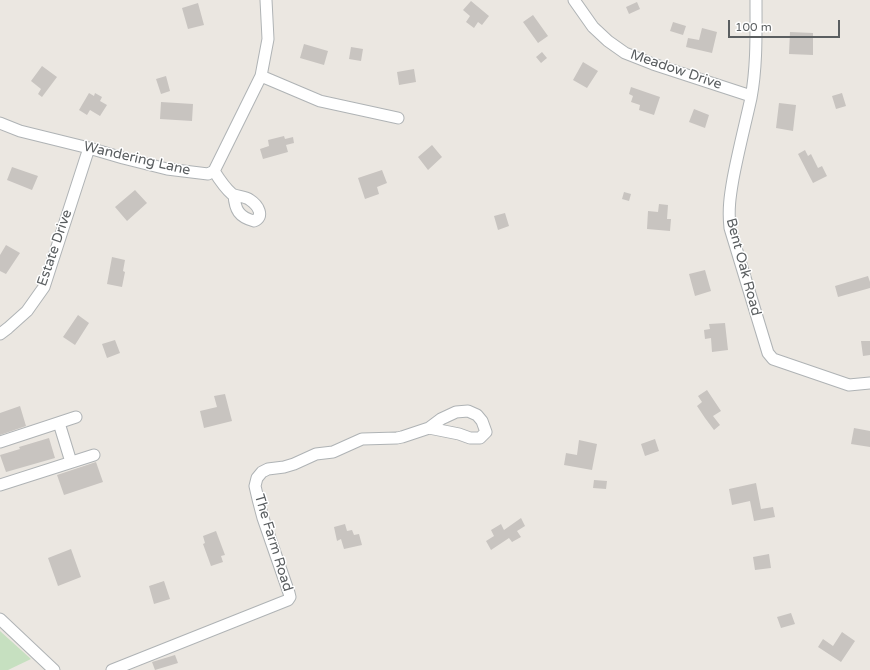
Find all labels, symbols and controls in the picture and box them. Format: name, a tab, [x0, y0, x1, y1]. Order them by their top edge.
scale bar	[730, 12, 842, 38]
text: 100 m	[735, 20, 772, 34]
street label: Meadow Drive	[628, 46, 724, 94]
street label: Wandering Lane	[82, 139, 192, 179]
street label: Estate Drive	[34, 208, 76, 288]
street label: Bent Oak Road	[722, 216, 764, 318]
street label: The Farm Road	[250, 492, 296, 594]

